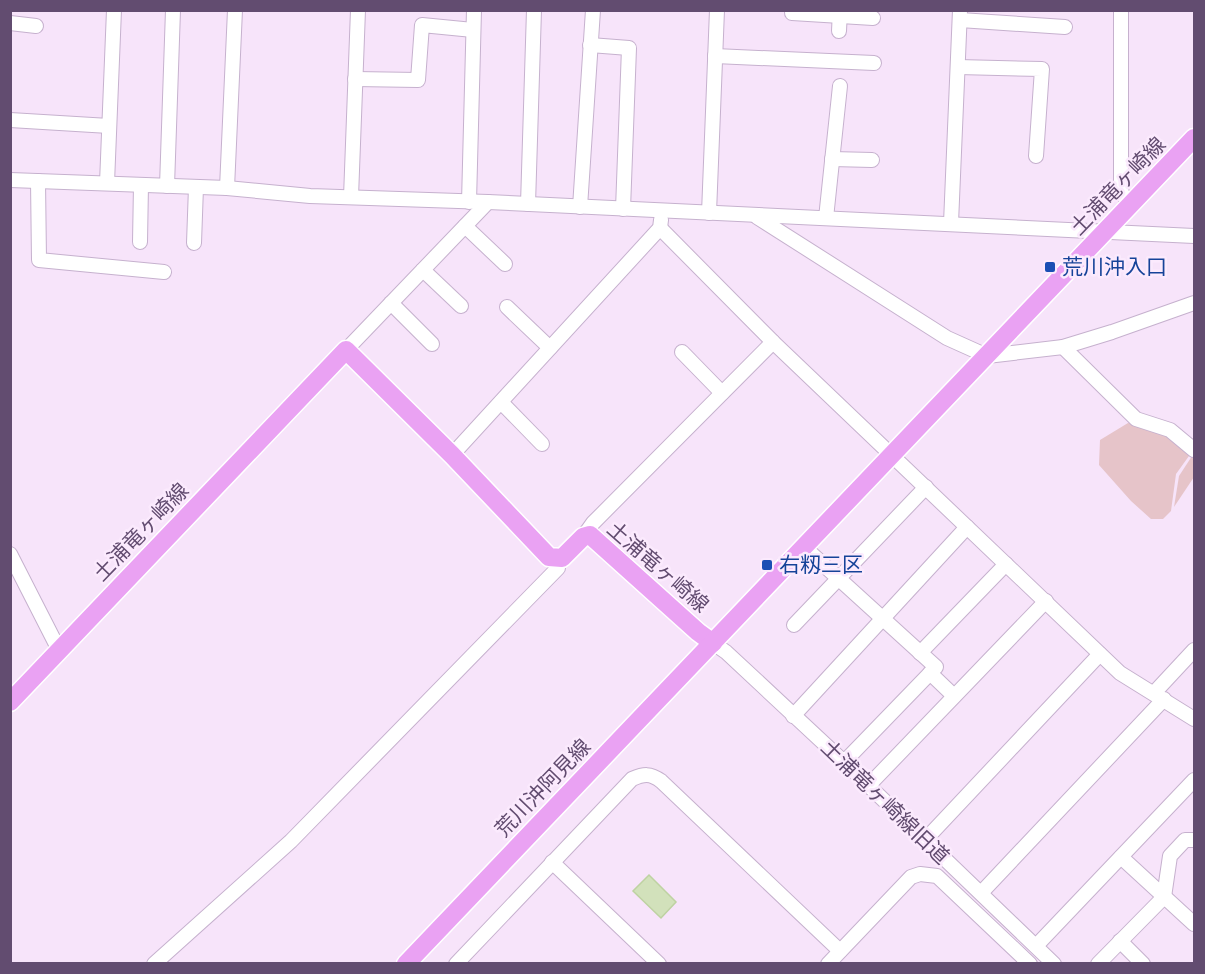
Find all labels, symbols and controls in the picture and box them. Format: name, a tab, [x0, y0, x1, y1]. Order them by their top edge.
street label: 土浦竜ヶ崎線	[1066, 132, 1171, 240]
place label: 荒川沖入口	[1062, 255, 1167, 280]
marker: 荒川沖入口	[1043, 260, 1057, 274]
street label: 土浦竜ヶ崎線	[89, 478, 194, 586]
street label: 土浦竜ヶ崎線	[602, 517, 713, 618]
place label: 右籾三区	[779, 553, 863, 578]
marker: 右籾三区	[760, 558, 774, 572]
street label: 荒川沖阿見線	[491, 734, 596, 842]
street label: 土浦竜ヶ崎線旧道	[816, 735, 954, 870]

